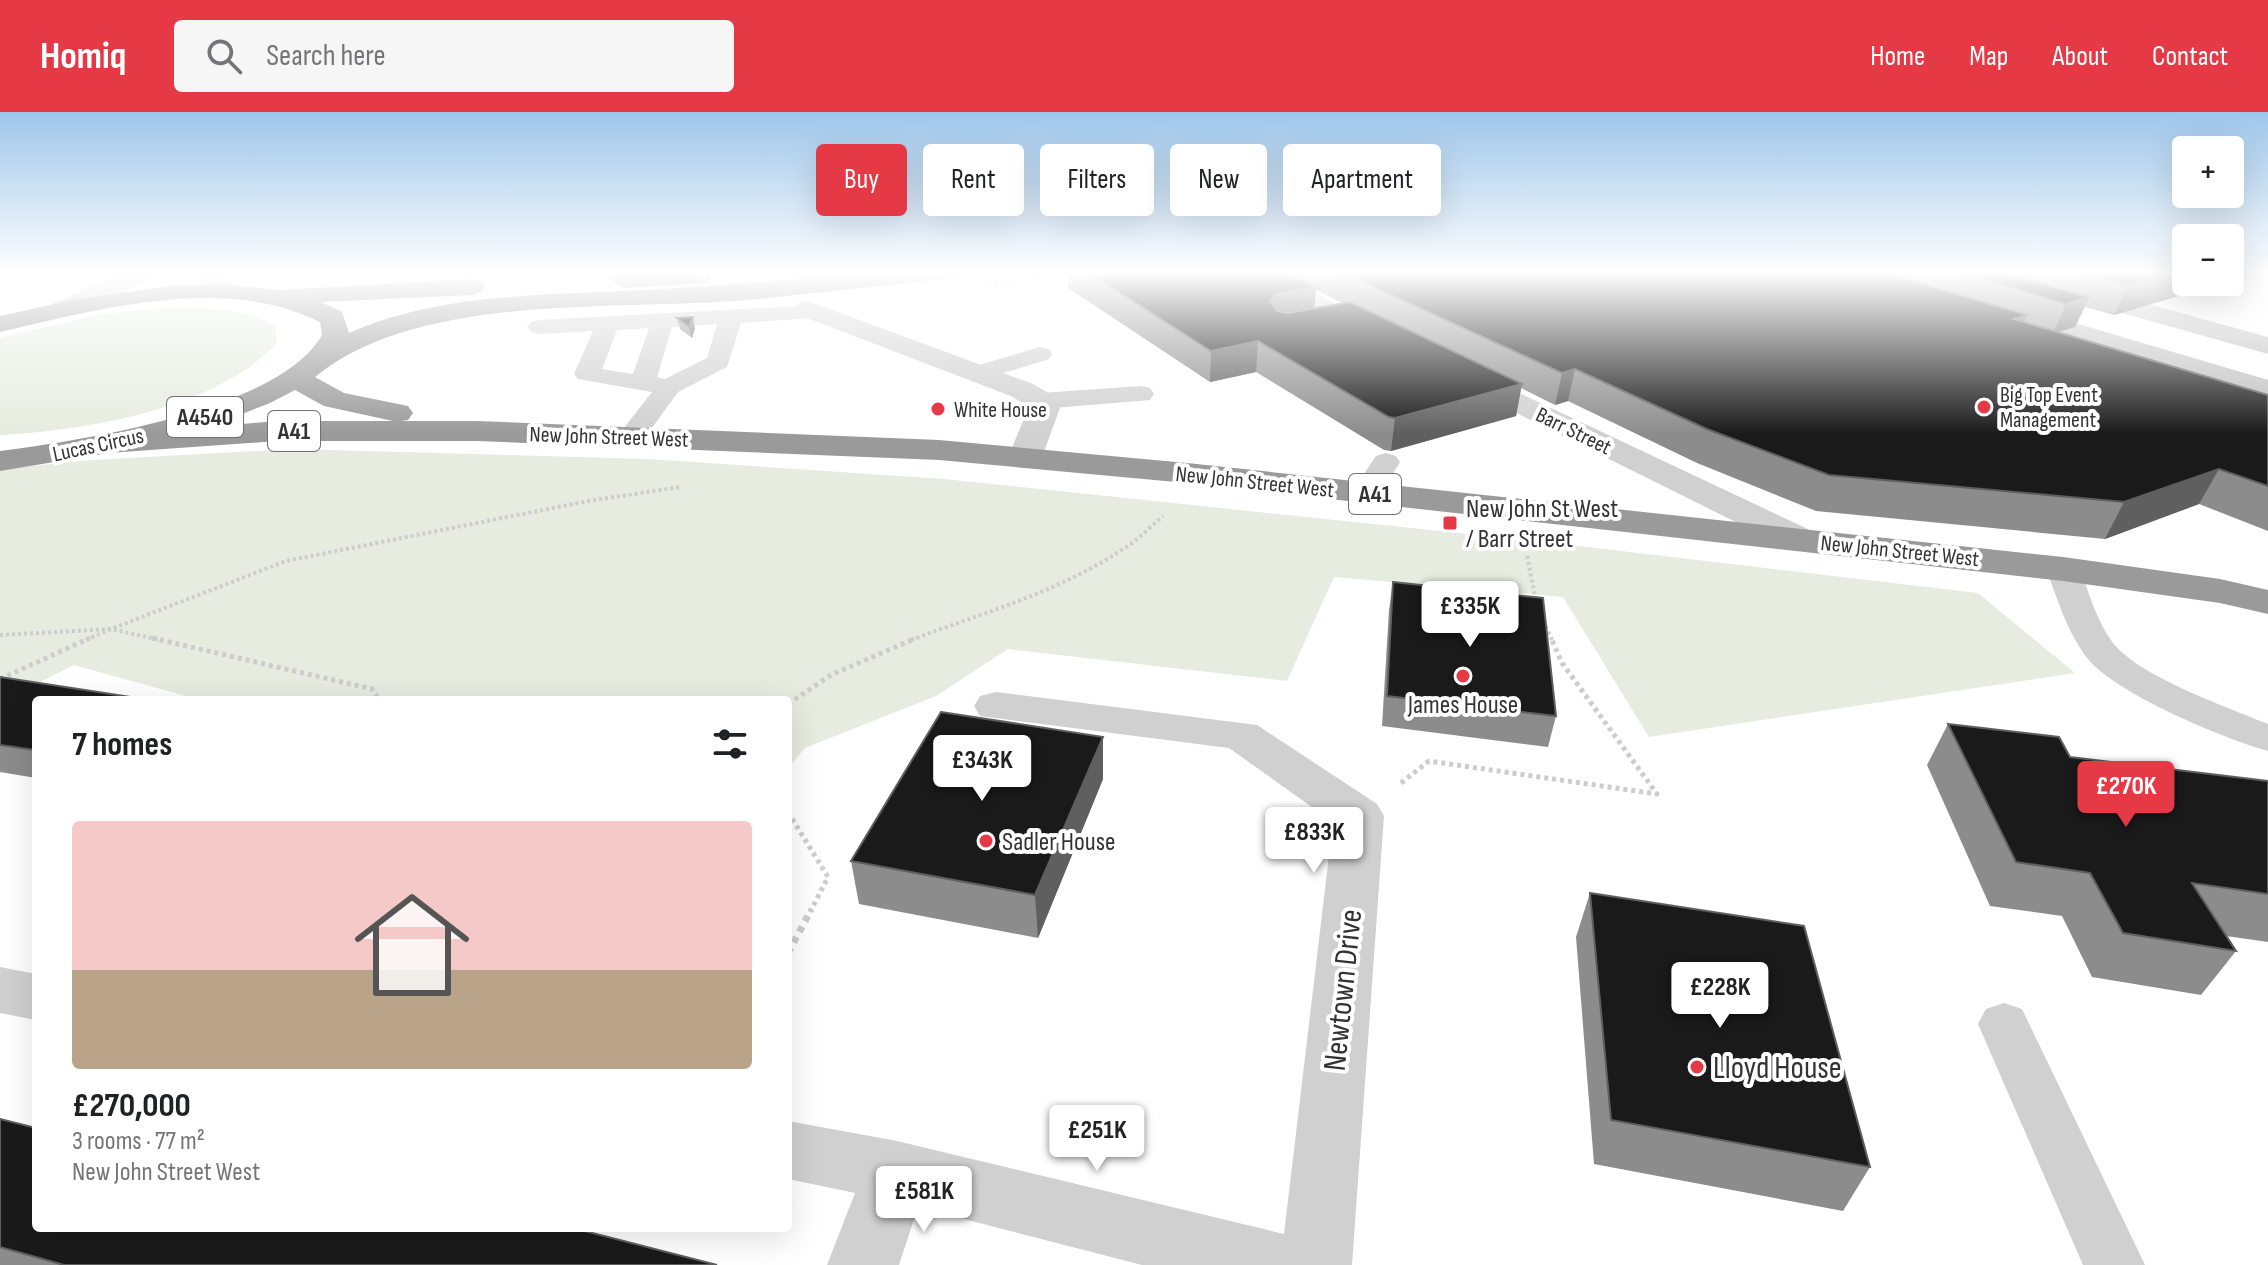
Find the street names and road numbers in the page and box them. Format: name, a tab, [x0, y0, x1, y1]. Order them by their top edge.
road number: A4540	[167, 397, 243, 437]
street label: Barr Street	[1531, 401, 1616, 461]
road number: A41	[268, 411, 320, 451]
street label: New John Street West	[529, 421, 689, 454]
street label: Lucas Circus	[50, 423, 146, 468]
street label: New John Street West	[1174, 461, 1336, 504]
road number: A41	[1349, 474, 1401, 514]
street label: New John Street West	[1819, 530, 1981, 573]
street label: Newtown Drive	[1316, 907, 1371, 1073]

